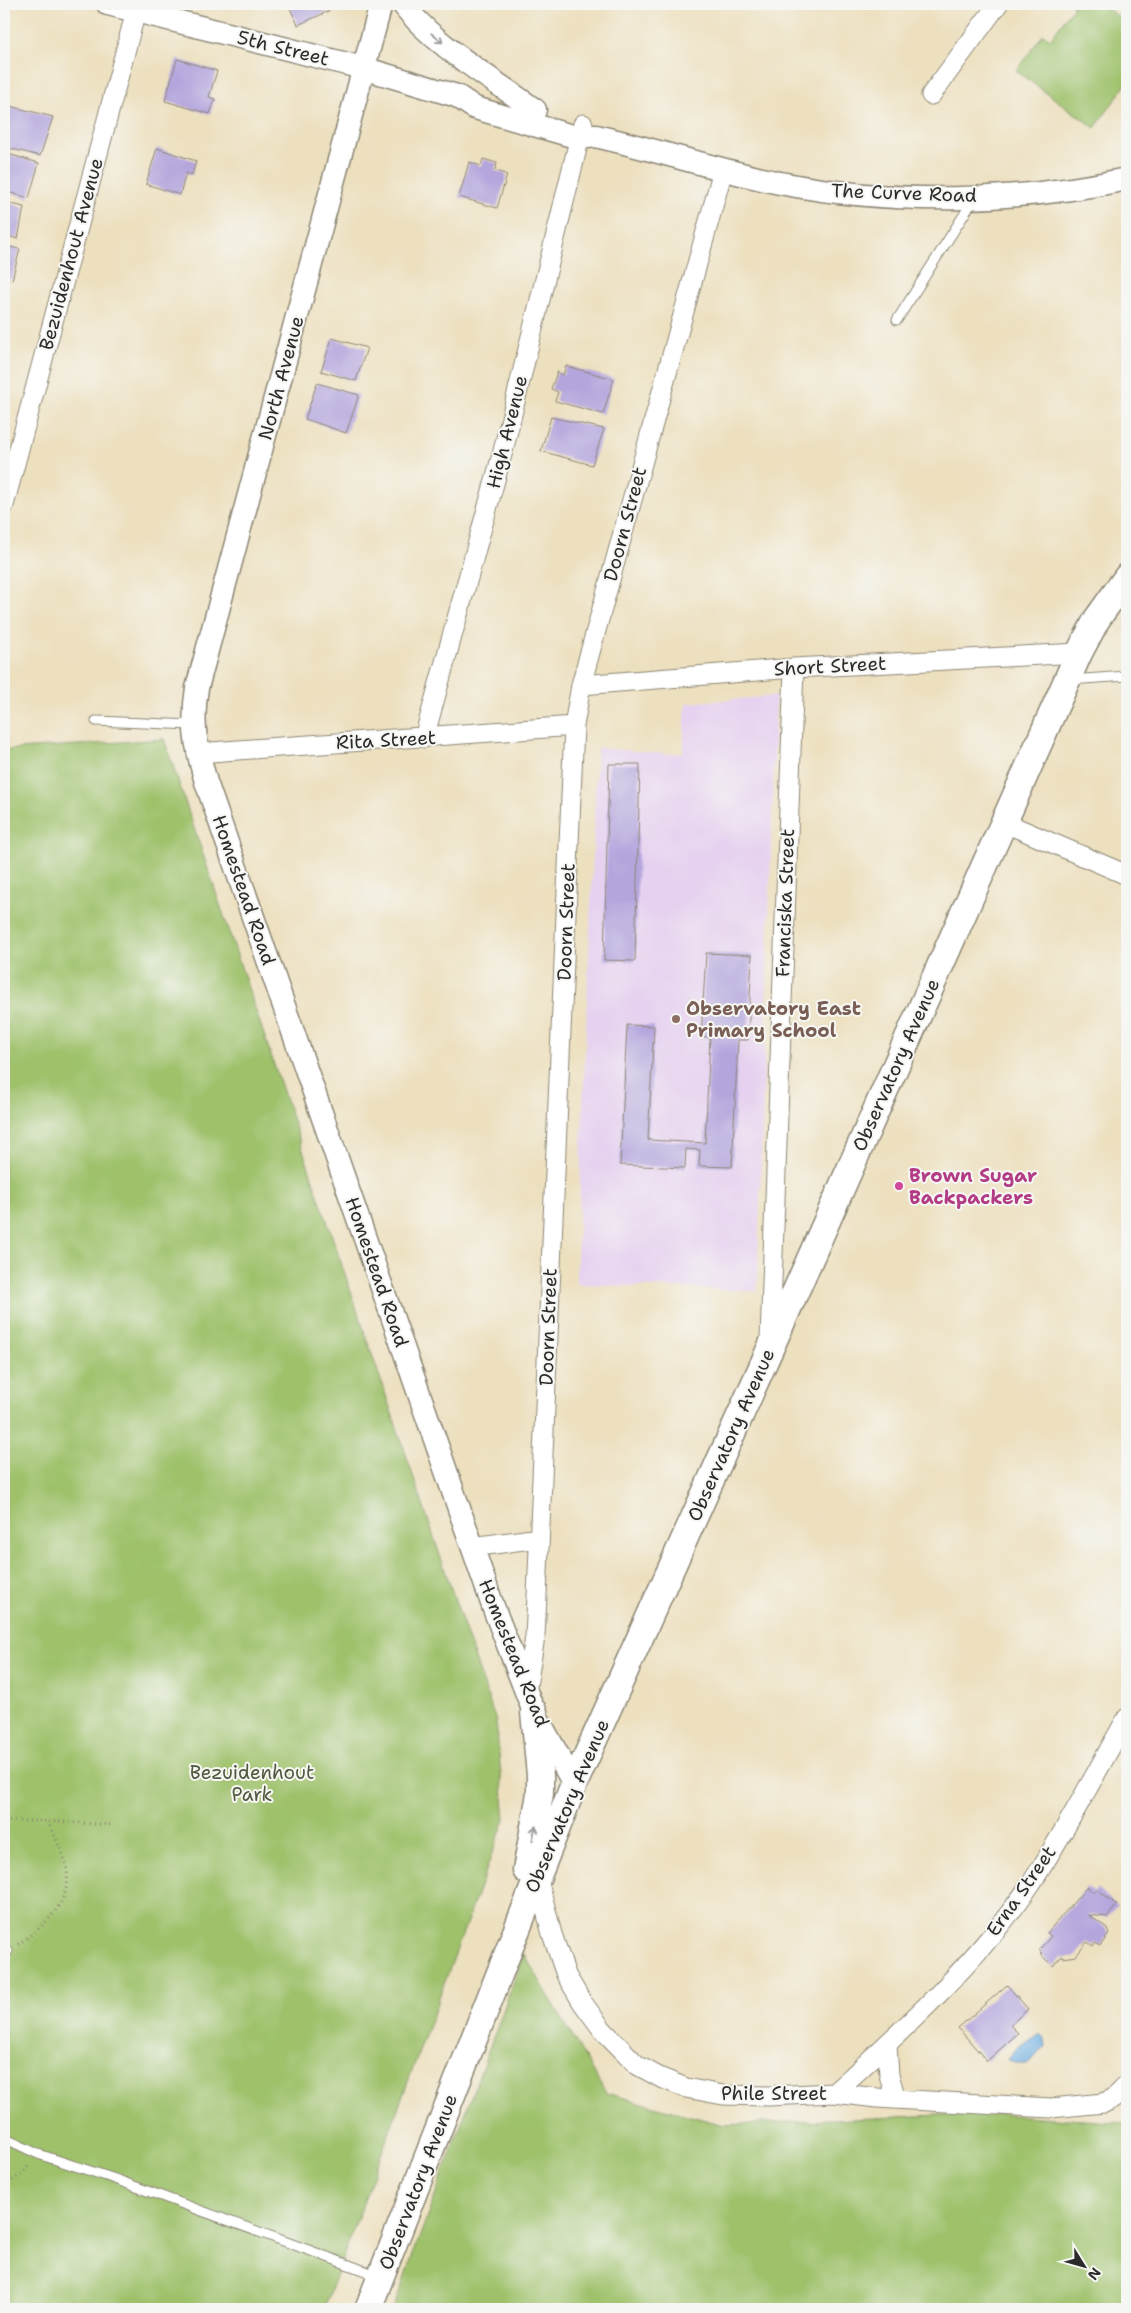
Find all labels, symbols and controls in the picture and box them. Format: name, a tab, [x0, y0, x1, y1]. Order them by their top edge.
street label: 5th Street	[234, 25, 332, 71]
one-way arrow	[430, 33, 443, 44]
street label: Bezuidenhout Avenue	[33, 155, 109, 353]
street label: The Curve Road	[831, 178, 977, 208]
street label: North Avenue	[252, 313, 310, 443]
street label: High Avenue	[481, 373, 533, 491]
street label: Doorn Street	[598, 464, 652, 584]
street label: Short Street	[773, 651, 887, 681]
street label: Rita Street	[335, 725, 437, 755]
street label: Homestead Road	[207, 812, 281, 968]
street label: Franciska Street	[770, 828, 800, 978]
street label: Doorn Street	[551, 863, 581, 981]
street label: Observatory Avenue	[847, 975, 945, 1155]
place label: Observatory East Primary School	[686, 996, 861, 1043]
marker: Observatory East Primary School	[670, 1013, 682, 1025]
place label: Brown Sugar Backpackers	[909, 1163, 1037, 1210]
marker: Brown Sugar Backpackers	[893, 1180, 905, 1192]
street label: Homestead Road	[340, 1194, 414, 1350]
street label: Doorn Street	[533, 1268, 563, 1386]
street label: Observatory Avenue	[682, 1345, 780, 1525]
street label: Homestead Road	[473, 1575, 555, 1731]
street label: Observatory Avenue	[519, 1715, 615, 1897]
park label: Bezuidenhout Park	[190, 1760, 314, 1807]
one-way arrow	[529, 1826, 539, 1842]
street label: Erna Street	[981, 1841, 1061, 1941]
street label: Phile Street	[721, 2081, 827, 2106]
street label: Observatory Avenue	[373, 2091, 463, 2273]
north arrow	[1058, 2240, 1108, 2290]
text: N	[1084, 2264, 1105, 2284]

